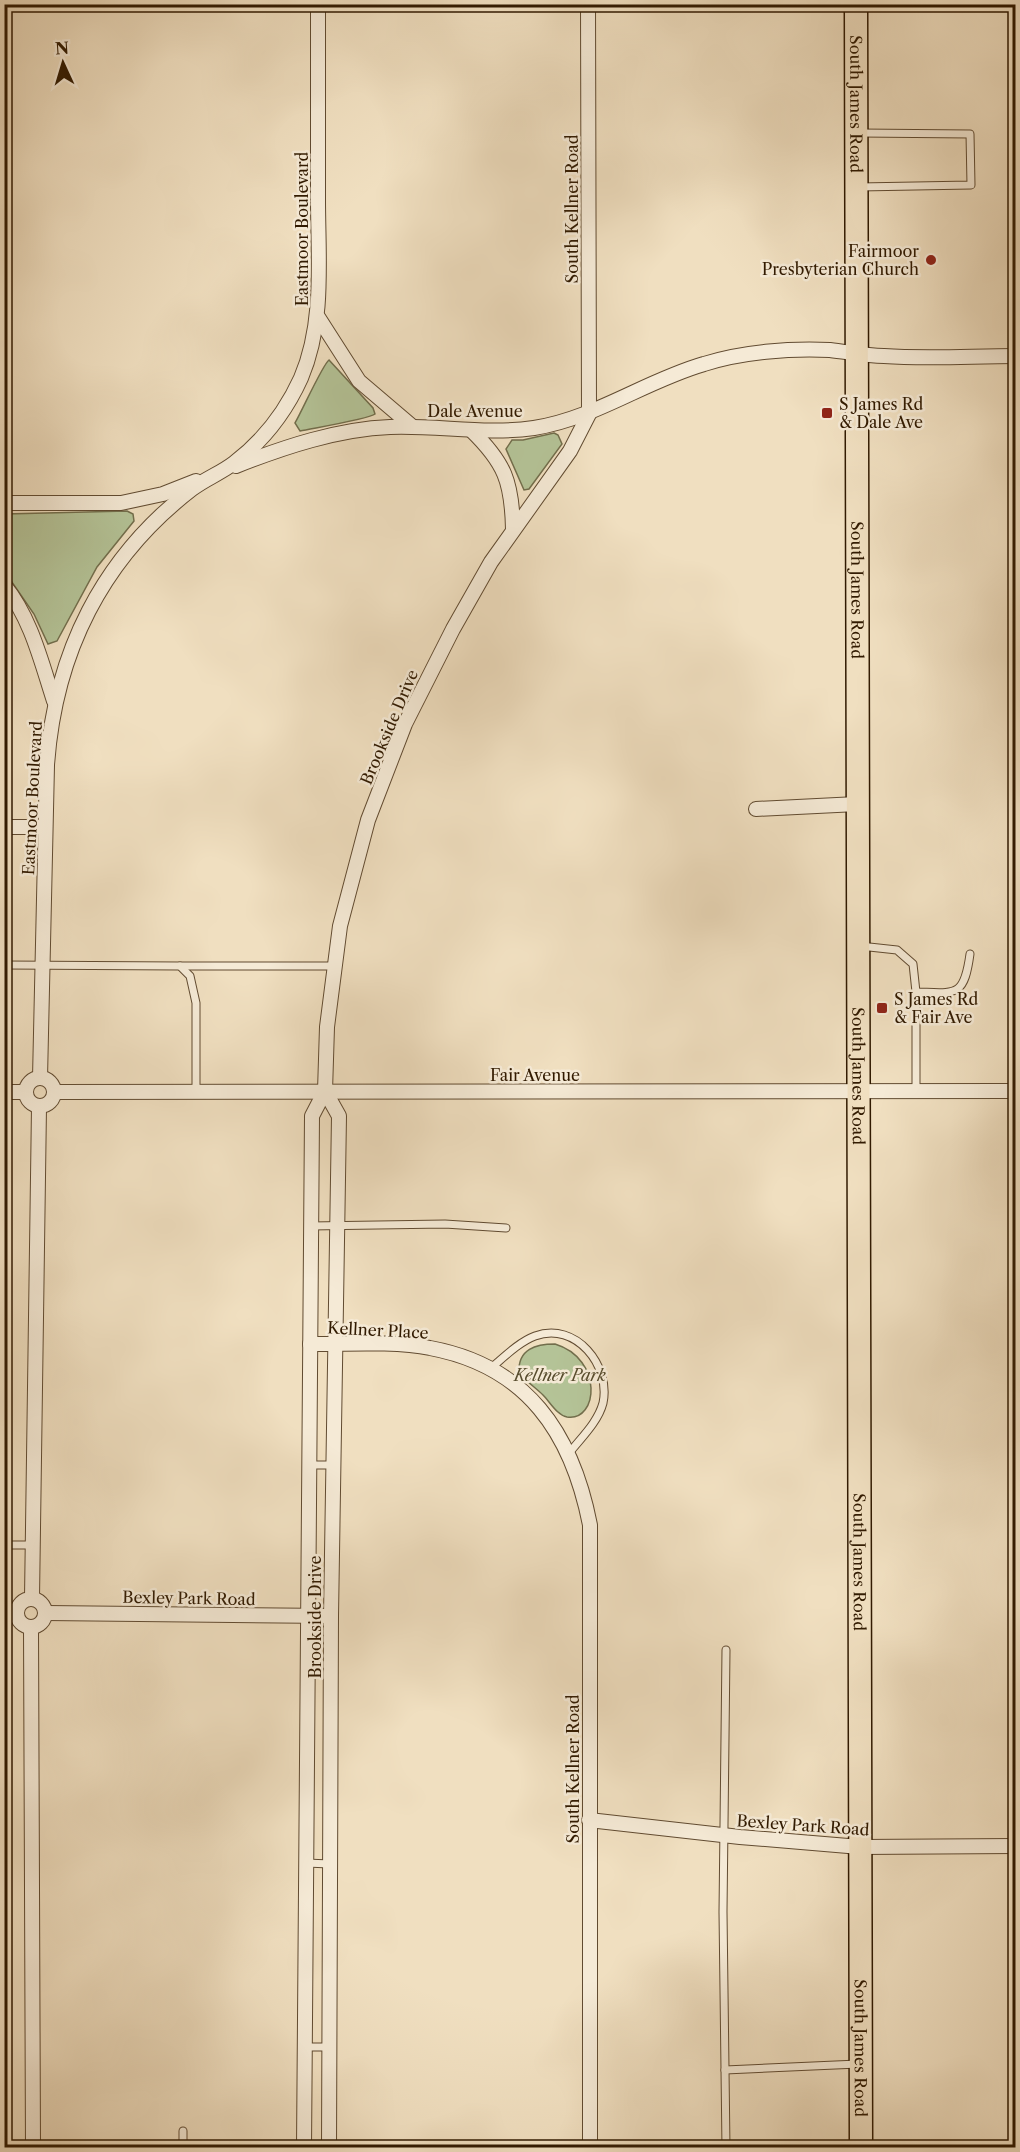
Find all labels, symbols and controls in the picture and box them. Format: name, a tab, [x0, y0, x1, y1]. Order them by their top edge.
north arrow	[33, 33, 93, 93]
street label: South James Road	[846, 35, 866, 173]
text: N	[54, 38, 70, 58]
street label: South Kellner Road	[562, 134, 582, 283]
street label: Eastmoor Boulevard	[292, 152, 312, 306]
place label: Fairmoor Presbyterian Church	[762, 241, 919, 279]
marker: Fairmoor Presbyterian Church	[924, 253, 938, 267]
place label: S James Rd & Dale Ave	[839, 394, 924, 432]
street label: Dale Avenue	[427, 401, 523, 421]
marker: S James Rd & Dale Ave	[820, 406, 834, 420]
street label: South James Road	[847, 521, 868, 659]
street label: Brookside Drive	[356, 666, 422, 787]
street label: Eastmoor Boulevard	[18, 720, 46, 876]
place label: S James Rd & Fair Ave	[894, 989, 979, 1027]
marker: S James Rd & Fair Ave	[875, 1001, 889, 1015]
street label: South James Road	[848, 1007, 869, 1145]
street label: Fair Avenue	[490, 1065, 580, 1085]
street label: Kellner Place	[327, 1317, 429, 1343]
park label: Kellner Park	[512, 1365, 607, 1385]
street label: South James Road	[849, 1493, 870, 1631]
street label: Brookside Drive	[305, 1556, 325, 1678]
street label: Bexley Park Road	[122, 1587, 256, 1609]
street label: South Kellner Road	[563, 1694, 583, 1843]
street label: Bexley Park Road	[736, 1810, 870, 1840]
street label: South James Road	[851, 1979, 871, 2117]

